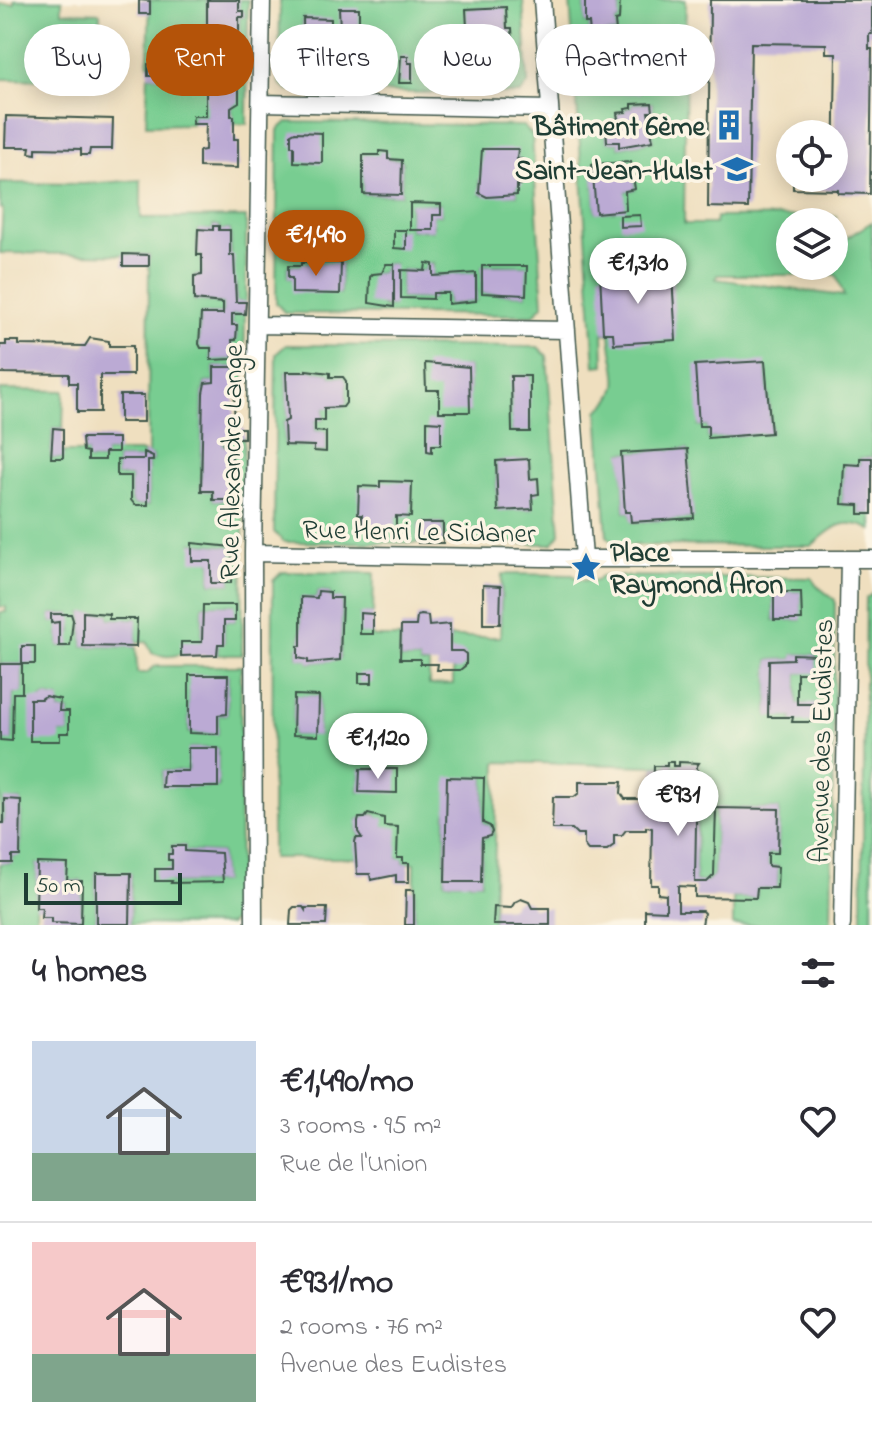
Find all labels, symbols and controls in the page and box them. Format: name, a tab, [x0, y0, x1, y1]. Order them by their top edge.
chip: Buy	[24, 24, 130, 96]
chip: Rent	[146, 24, 254, 96]
chip: Filters	[270, 24, 398, 96]
chip: New	[414, 24, 520, 96]
chip: Apartment	[536, 24, 715, 96]
place label: Bâtiment 6ème	[531, 108, 706, 149]
building icon: Bâtiment 6ème	[712, 108, 746, 142]
map controls	[776, 120, 848, 280]
button: locate	[776, 120, 848, 192]
place label: Saint-Jean-Hulst	[515, 152, 714, 193]
school or university icon: Saint-Jean-Hulst	[720, 152, 754, 186]
button: layers	[776, 208, 848, 280]
pin: €1,490	[251, 210, 381, 278]
text: €1,490	[286, 217, 346, 255]
pin: €1,310	[573, 238, 703, 306]
text: €1,310	[607, 245, 669, 283]
street label: Rue Alexandre Lange	[211, 344, 256, 580]
street label: Rue Henri Le Sidaner	[302, 511, 536, 556]
place label: Place Raymond Aron	[610, 534, 783, 607]
place icon: Place Raymond Aron	[569, 550, 603, 584]
street label: Avenue des Eudistes	[801, 619, 846, 864]
pin: €1,120	[313, 713, 443, 781]
text: €1,120	[346, 720, 410, 758]
pin: €931	[631, 770, 725, 838]
text: €931	[656, 777, 700, 815]
scale bar	[24, 869, 182, 905]
text: 50 m	[36, 871, 81, 903]
text: 4 homes	[32, 948, 147, 998]
icon: filters	[796, 951, 840, 995]
text: €1,490/mo	[280, 1058, 414, 1108]
icon: home	[96, 1073, 192, 1169]
icon: heart	[796, 1099, 840, 1143]
text: 3 rooms · 95 m²	[280, 1108, 441, 1146]
text: Rue de l'Union	[280, 1146, 427, 1184]
text: €931/mo	[280, 1259, 393, 1309]
icon: home	[96, 1274, 192, 1370]
icon: heart	[796, 1300, 840, 1344]
text: 2 rooms · 76 m²	[280, 1309, 443, 1347]
text: Avenue des Eudistes	[280, 1347, 507, 1385]

